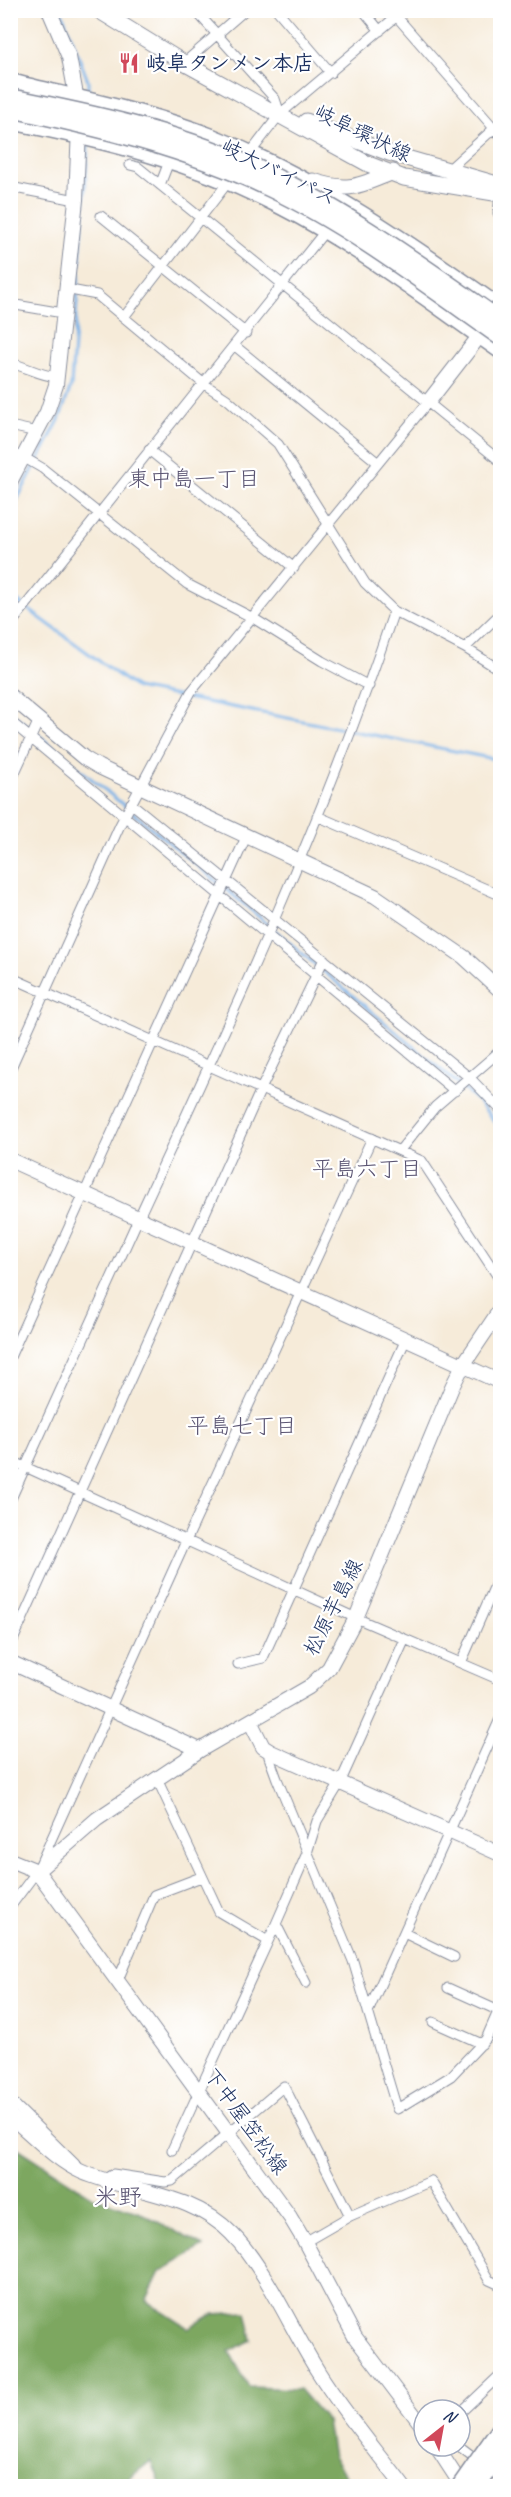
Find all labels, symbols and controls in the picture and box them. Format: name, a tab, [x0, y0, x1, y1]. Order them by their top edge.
place label: 岐阜タンメン本店	[146, 50, 314, 76]
restaurant icon: 岐阜タンメン本店	[117, 51, 141, 75]
street label: 岐阜環状線	[310, 98, 416, 168]
street label: 岐大バイパス	[217, 133, 341, 211]
district label: 東中島一丁目	[128, 465, 260, 493]
district label: 平島六丁目	[312, 1155, 422, 1183]
district label: 平島七丁目	[187, 1412, 297, 1440]
street label: 松原芋島線	[298, 1554, 368, 1660]
street label: 下中屋笠松線	[198, 2062, 294, 2180]
district label: 米野	[94, 2182, 142, 2212]
north arrow	[412, 2398, 472, 2458]
text: N	[440, 2405, 461, 2429]

